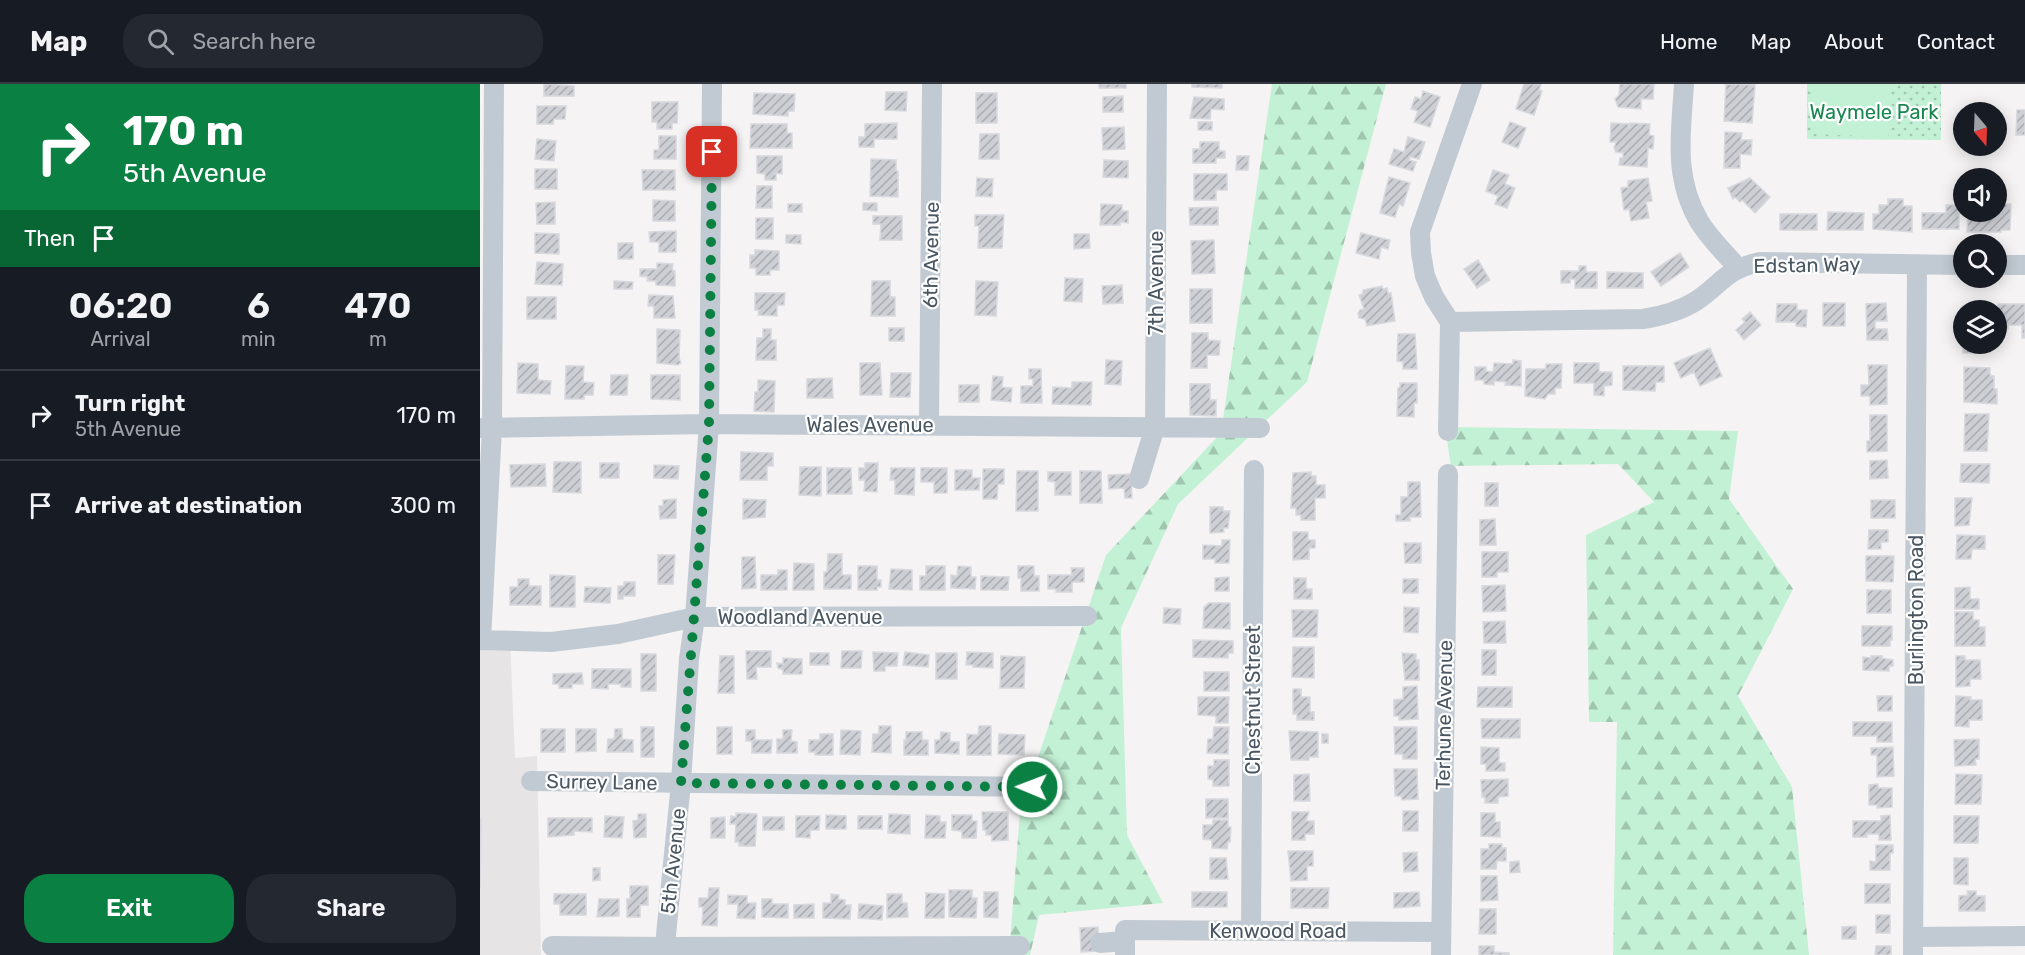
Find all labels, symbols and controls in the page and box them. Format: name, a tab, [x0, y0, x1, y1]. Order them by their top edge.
search box	[123, 14, 543, 68]
text: Map	[30, 25, 87, 58]
icon: search	[144, 25, 177, 58]
text: Search here	[192, 28, 316, 55]
text: Home	[1660, 29, 1717, 54]
text: Map	[1750, 29, 1791, 54]
text: About	[1824, 29, 1884, 54]
text: Contact	[1917, 29, 1995, 54]
park label: Waymele Park	[1810, 100, 1939, 124]
north arrow	[1953, 102, 2007, 156]
map controls	[1953, 102, 2007, 354]
text: 170 m	[123, 106, 244, 156]
icon: right	[24, 108, 102, 186]
pin	[686, 126, 737, 177]
icon: arrive	[695, 135, 728, 168]
text: 5th Avenue	[123, 157, 267, 189]
button: sound	[1953, 168, 2007, 222]
street label: 6th Avenue	[918, 202, 944, 308]
icon: arrive	[87, 222, 120, 255]
text: Then	[24, 225, 75, 252]
street label: 7th Avenue	[1144, 231, 1168, 335]
button: search	[1953, 234, 2007, 288]
street label: Edstan Way	[1753, 252, 1861, 278]
text: 06:20	[68, 284, 173, 327]
text: 6	[247, 284, 270, 327]
text: 470	[344, 284, 412, 327]
button: layers	[1953, 300, 2007, 354]
text: Arrival	[90, 327, 151, 351]
text: min	[241, 327, 276, 351]
text: m	[369, 327, 387, 351]
text: Turn right	[75, 390, 185, 417]
icon: right	[24, 399, 57, 432]
text: 170 m	[396, 402, 456, 429]
street label: Wales Avenue	[806, 413, 934, 437]
text: 5th Avenue	[75, 417, 181, 441]
icon: arrive	[24, 489, 57, 522]
text: Arrive at destination	[75, 492, 302, 519]
text: 300 m	[390, 492, 456, 519]
street label: Burlington Road	[1904, 535, 1928, 685]
street label: Woodland Avenue	[718, 605, 882, 629]
street label: Chestnut Street	[1241, 625, 1265, 775]
street label: Terhune Avenue	[1431, 640, 1457, 790]
position arrow	[1000, 755, 1064, 819]
street label: Surrey Lane	[546, 769, 658, 795]
street label: 5th Avenue	[656, 807, 690, 915]
button: Exit	[24, 874, 234, 943]
button: Share	[246, 874, 456, 943]
street label: Kenwood Road	[1209, 919, 1347, 943]

